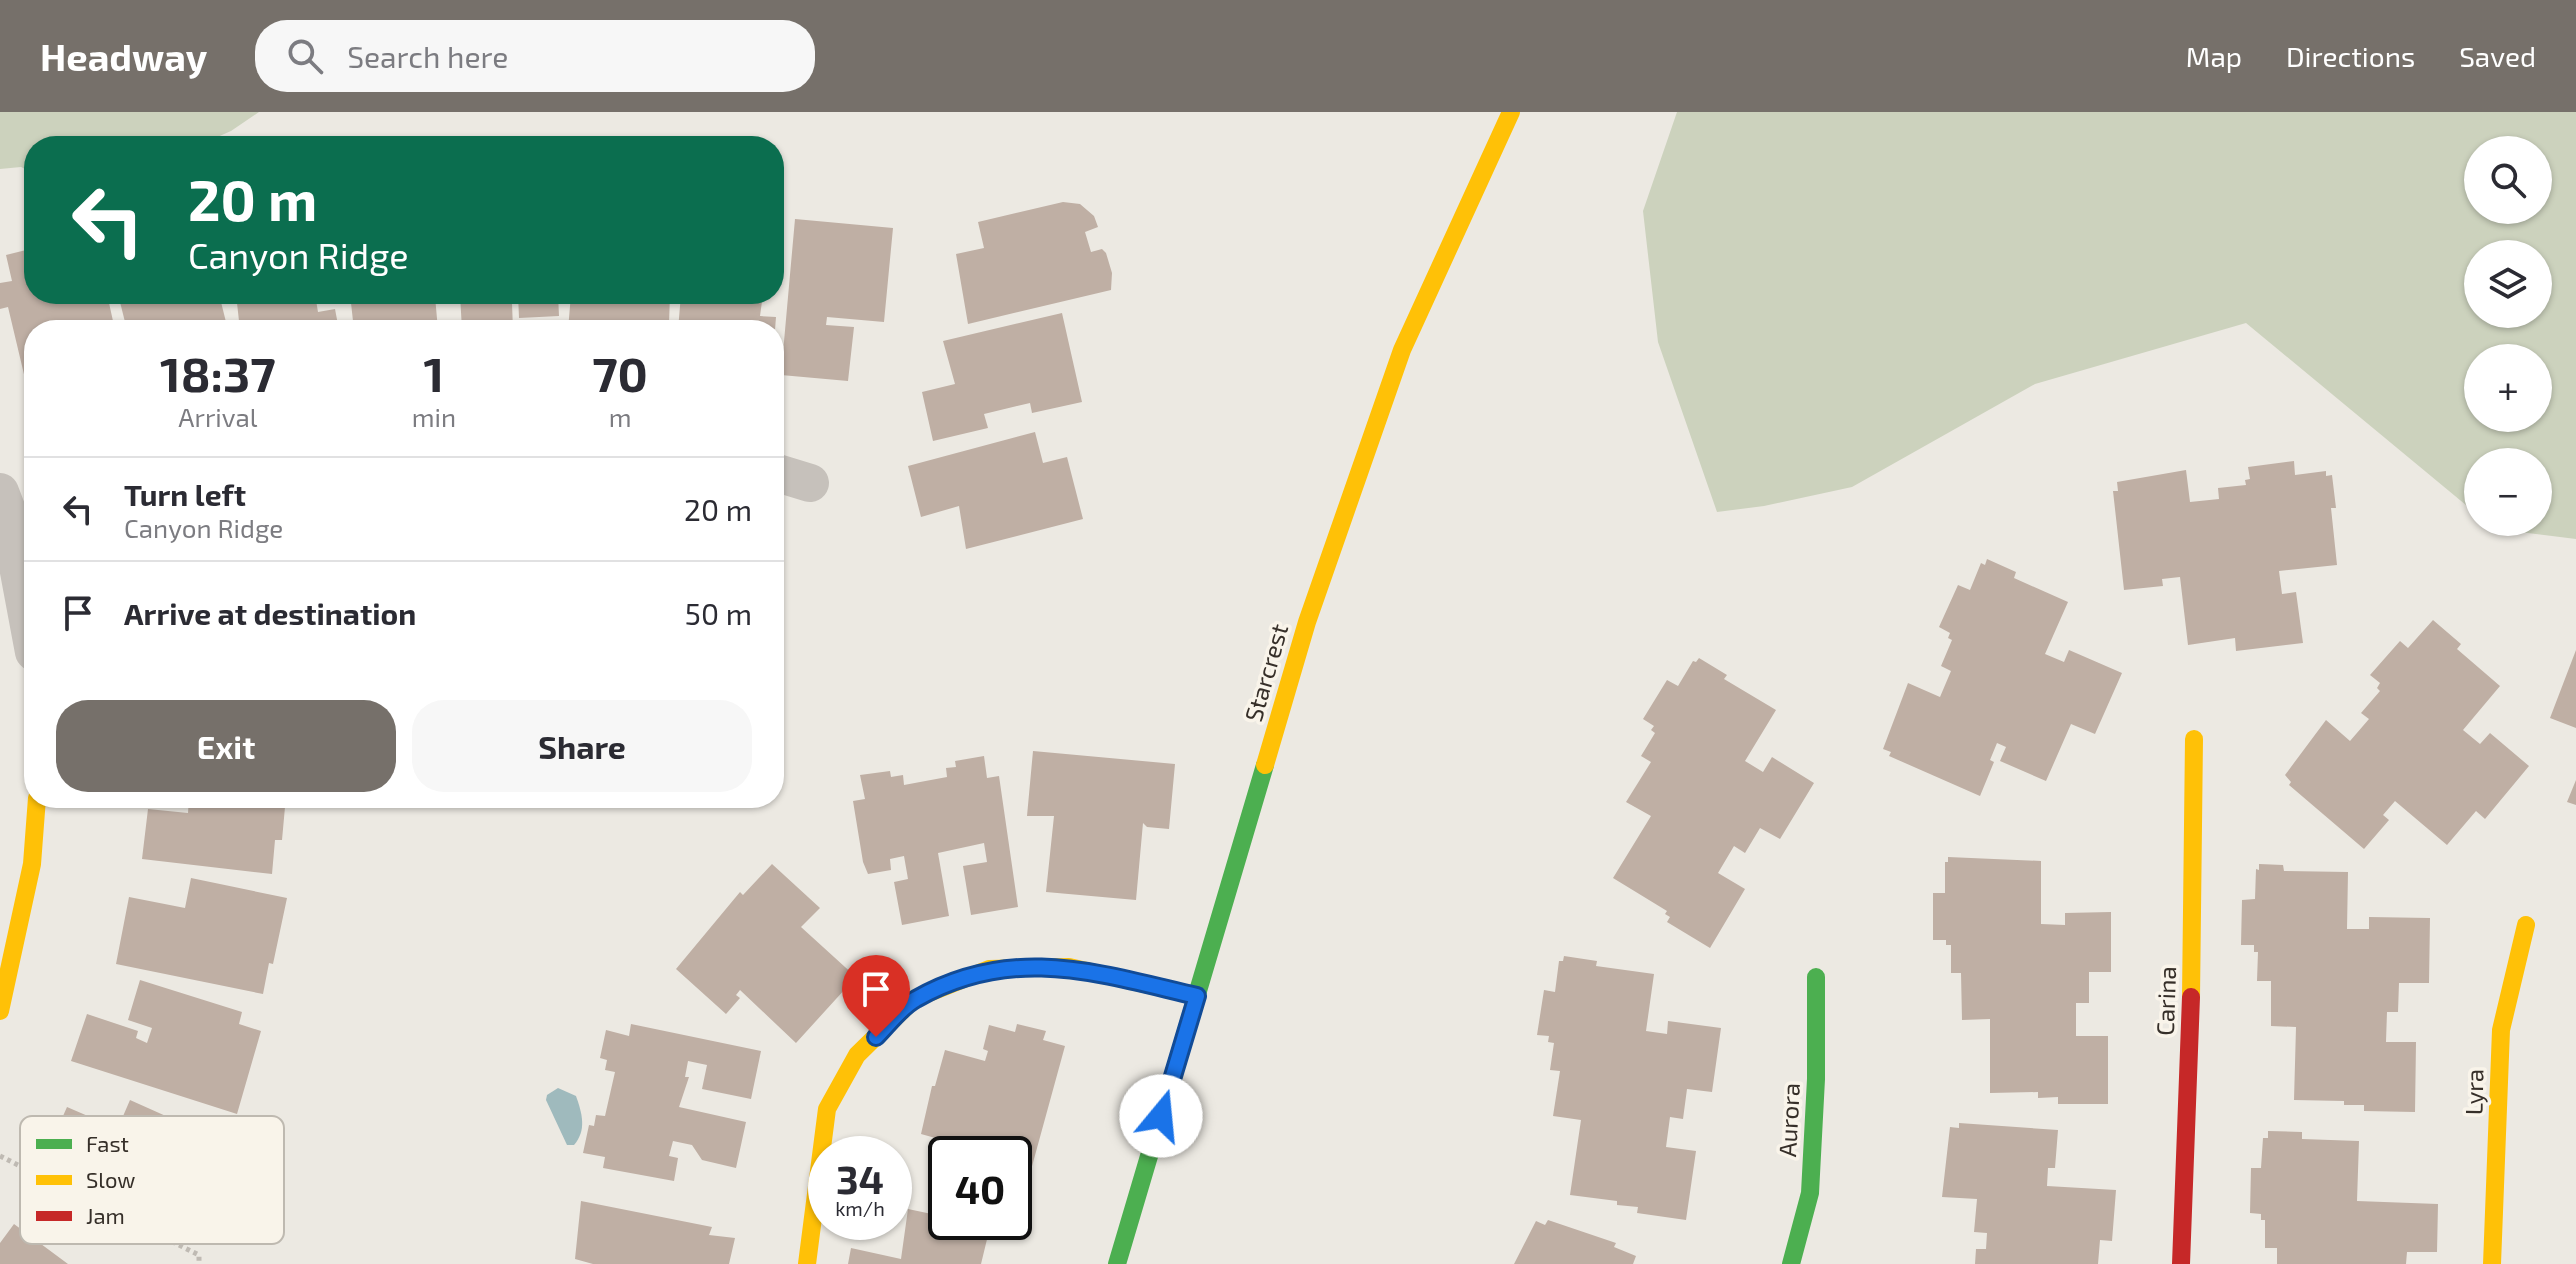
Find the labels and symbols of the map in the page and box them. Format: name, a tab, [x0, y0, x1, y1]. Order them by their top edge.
street label: Starcrest	[1238, 620, 1293, 725]
pin	[842, 955, 910, 1037]
street label: Carina	[2150, 966, 2181, 1036]
street label: Lyra	[2459, 1069, 2488, 1115]
position arrow	[1119, 1074, 1203, 1158]
street label: Aurora	[1772, 1082, 1805, 1158]
legend	[20, 1116, 284, 1244]
text: Fast	[86, 1130, 129, 1156]
speed limit sign: 40	[928, 1136, 1032, 1240]
text: Slow	[86, 1166, 135, 1192]
text: Jam	[86, 1202, 125, 1228]

